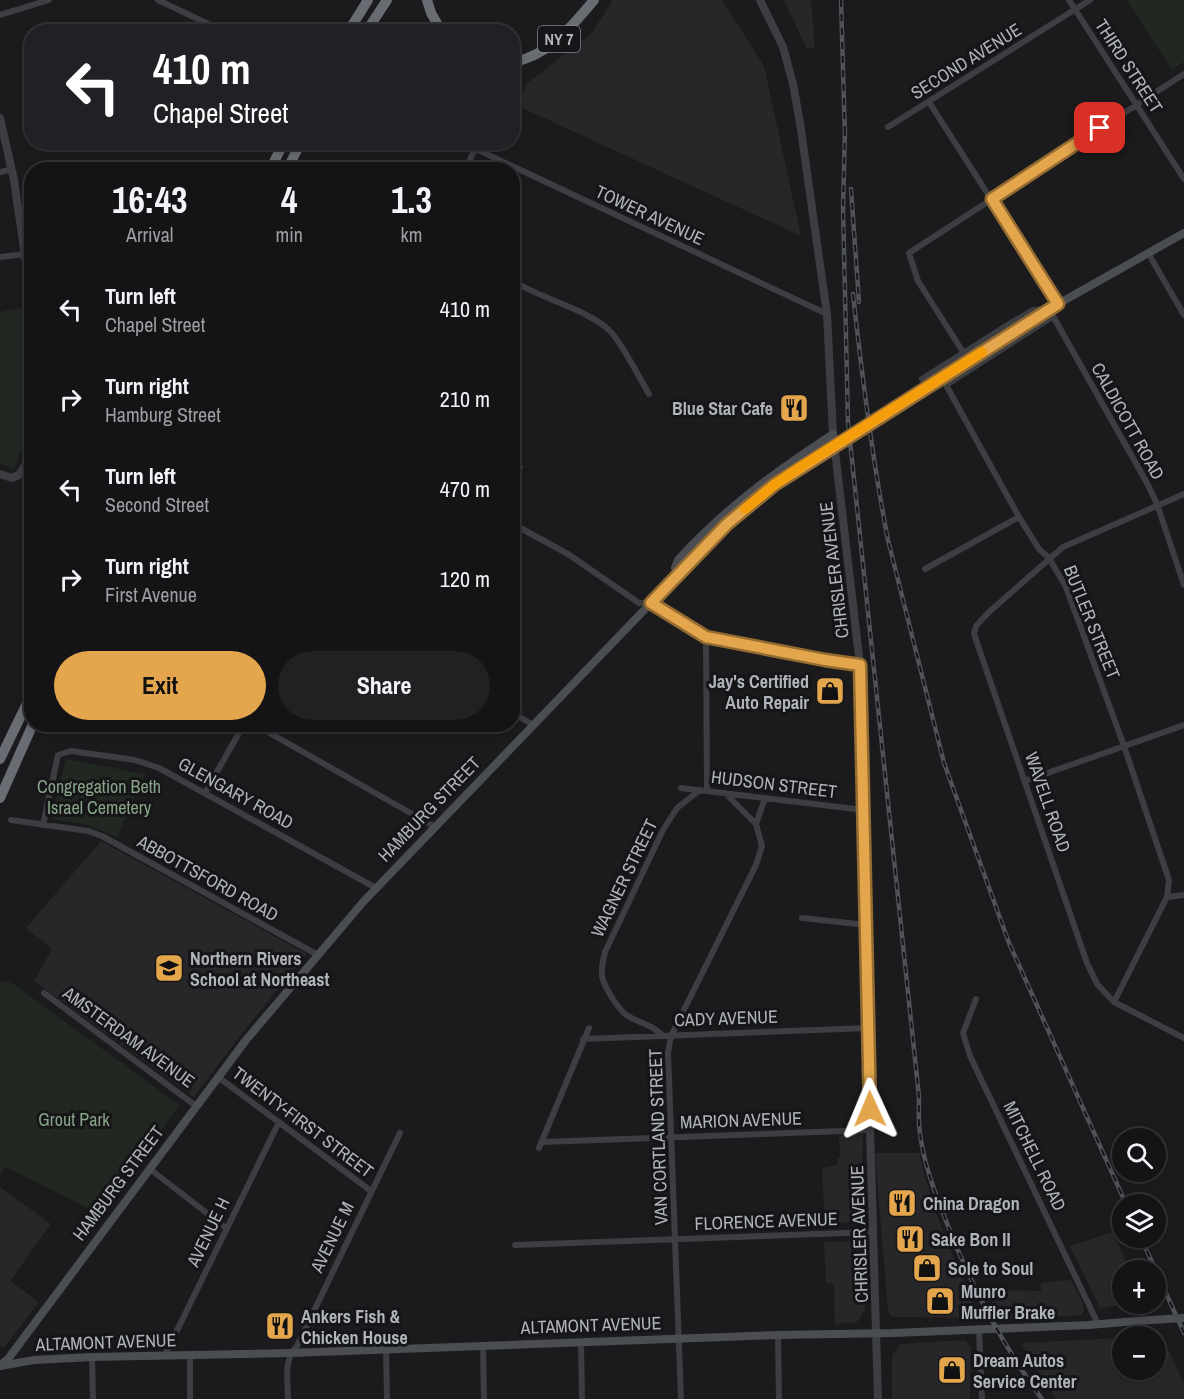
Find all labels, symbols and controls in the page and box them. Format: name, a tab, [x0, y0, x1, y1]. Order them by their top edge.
street label: THIRD STREET	[1089, 14, 1169, 118]
street label: SECOND AVENUE	[906, 17, 1026, 105]
road number: NY 7	[538, 26, 580, 52]
text: 410 m	[153, 41, 251, 97]
icon: left	[54, 48, 132, 126]
text: Chapel Street	[153, 95, 288, 131]
pin	[1074, 102, 1125, 153]
icon: arrive	[1083, 111, 1116, 144]
text: 16:43	[112, 176, 188, 224]
text: 4	[281, 176, 297, 224]
text: 1.3	[391, 176, 432, 224]
street label: TOWER AVENUE	[591, 179, 709, 251]
text: Arrival	[126, 221, 173, 248]
text: min	[276, 221, 303, 248]
text: km	[400, 221, 422, 248]
text: Turn left	[105, 281, 176, 311]
icon: left	[54, 293, 87, 326]
text: 410 m	[440, 294, 490, 324]
text: Chapel Street	[105, 311, 205, 338]
street label: CALDICOTT ROAD	[1086, 358, 1170, 484]
text: Turn right	[105, 371, 189, 401]
icon: right	[54, 383, 87, 416]
text: 210 m	[440, 384, 490, 414]
restaurant icon: Blue Star Cafe	[778, 392, 810, 424]
place label: Blue Star Cafe	[672, 396, 773, 421]
text: Hamburg Street	[105, 401, 221, 428]
text: Turn left	[105, 461, 176, 491]
icon: left	[54, 473, 87, 506]
text: 470 m	[440, 474, 490, 504]
text: Second Street	[105, 491, 209, 518]
street label: CHRISLER AVENUE	[813, 500, 855, 640]
text: Turn right	[105, 551, 189, 581]
street label: BUTLER STREET	[1058, 561, 1126, 683]
icon: right	[54, 563, 87, 596]
text: 120 m	[440, 564, 490, 594]
text: First Avenue	[105, 581, 197, 608]
button: Exit	[54, 651, 266, 720]
button: Share	[278, 651, 490, 720]
place label: Jay's Certified Auto Repair	[709, 669, 809, 715]
shop icon: Jay's Certified Auto Repair	[814, 675, 846, 707]
street label: WAVELL ROAD	[1019, 749, 1077, 855]
street label: GLENGARY ROAD	[174, 751, 298, 835]
street label: HAMBURG STREET	[372, 751, 486, 867]
street label: HUDSON STREET	[710, 764, 838, 804]
park label: Congregation Beth Israel Cemetery	[37, 774, 161, 820]
street label: WAGNER STREET	[585, 815, 663, 941]
street label: ABBOTTSFORD ROAD	[132, 828, 283, 927]
place label: Northern Rivers School at Northeast	[190, 946, 330, 992]
school or university icon: Northern Rivers School at Northeast	[153, 952, 185, 984]
street label: AMSTERDAM AVENUE	[57, 980, 200, 1093]
street label: CADY AVENUE	[674, 1004, 778, 1032]
street label: VAN CORTLAND STREET	[642, 1048, 674, 1226]
street label: TWENTY-FIRST STREET	[227, 1061, 379, 1183]
position arrow	[838, 1077, 902, 1141]
street label: MITCHELL ROAD	[998, 1097, 1072, 1215]
street label: MARION AVENUE	[680, 1105, 802, 1135]
park label: Grout Park	[38, 1107, 110, 1132]
street label: HAMBURG STREET	[67, 1120, 169, 1246]
map controls	[1112, 1128, 1166, 1380]
button: search	[1112, 1128, 1166, 1182]
street label: CHRISLER AVENUE	[844, 1165, 874, 1303]
restaurant icon: China Dragon	[886, 1187, 918, 1219]
place label: China Dragon	[923, 1191, 1020, 1216]
street label: AVENUE H	[180, 1193, 236, 1272]
button: layers	[1112, 1194, 1166, 1248]
street label: AVENUE M	[304, 1197, 360, 1278]
street label: FLORENCE AVENUE	[694, 1206, 838, 1236]
restaurant icon: Sake Bon II	[894, 1223, 926, 1255]
place label: Sake Bon II	[931, 1227, 1011, 1252]
shop icon: Sole to Soul	[911, 1252, 943, 1284]
place label: Sole to Soul	[948, 1256, 1033, 1281]
button: +	[1112, 1260, 1166, 1314]
place label: Munro Muffler Brake	[961, 1279, 1055, 1325]
shop icon: Munro Muffler Brake	[924, 1285, 956, 1317]
place label: Ankers Fish & Chicken House	[301, 1304, 408, 1350]
restaurant icon: Ankers Fish & Chicken House	[264, 1310, 296, 1342]
street label: ALTAMONT AVENUE	[519, 1310, 662, 1340]
button: −	[1112, 1326, 1166, 1380]
street label: ALTAMONT AVENUE	[34, 1327, 177, 1357]
place label: Dream Autos Service Center	[973, 1348, 1077, 1394]
shop icon: Dream Autos Service Center	[936, 1354, 968, 1386]

